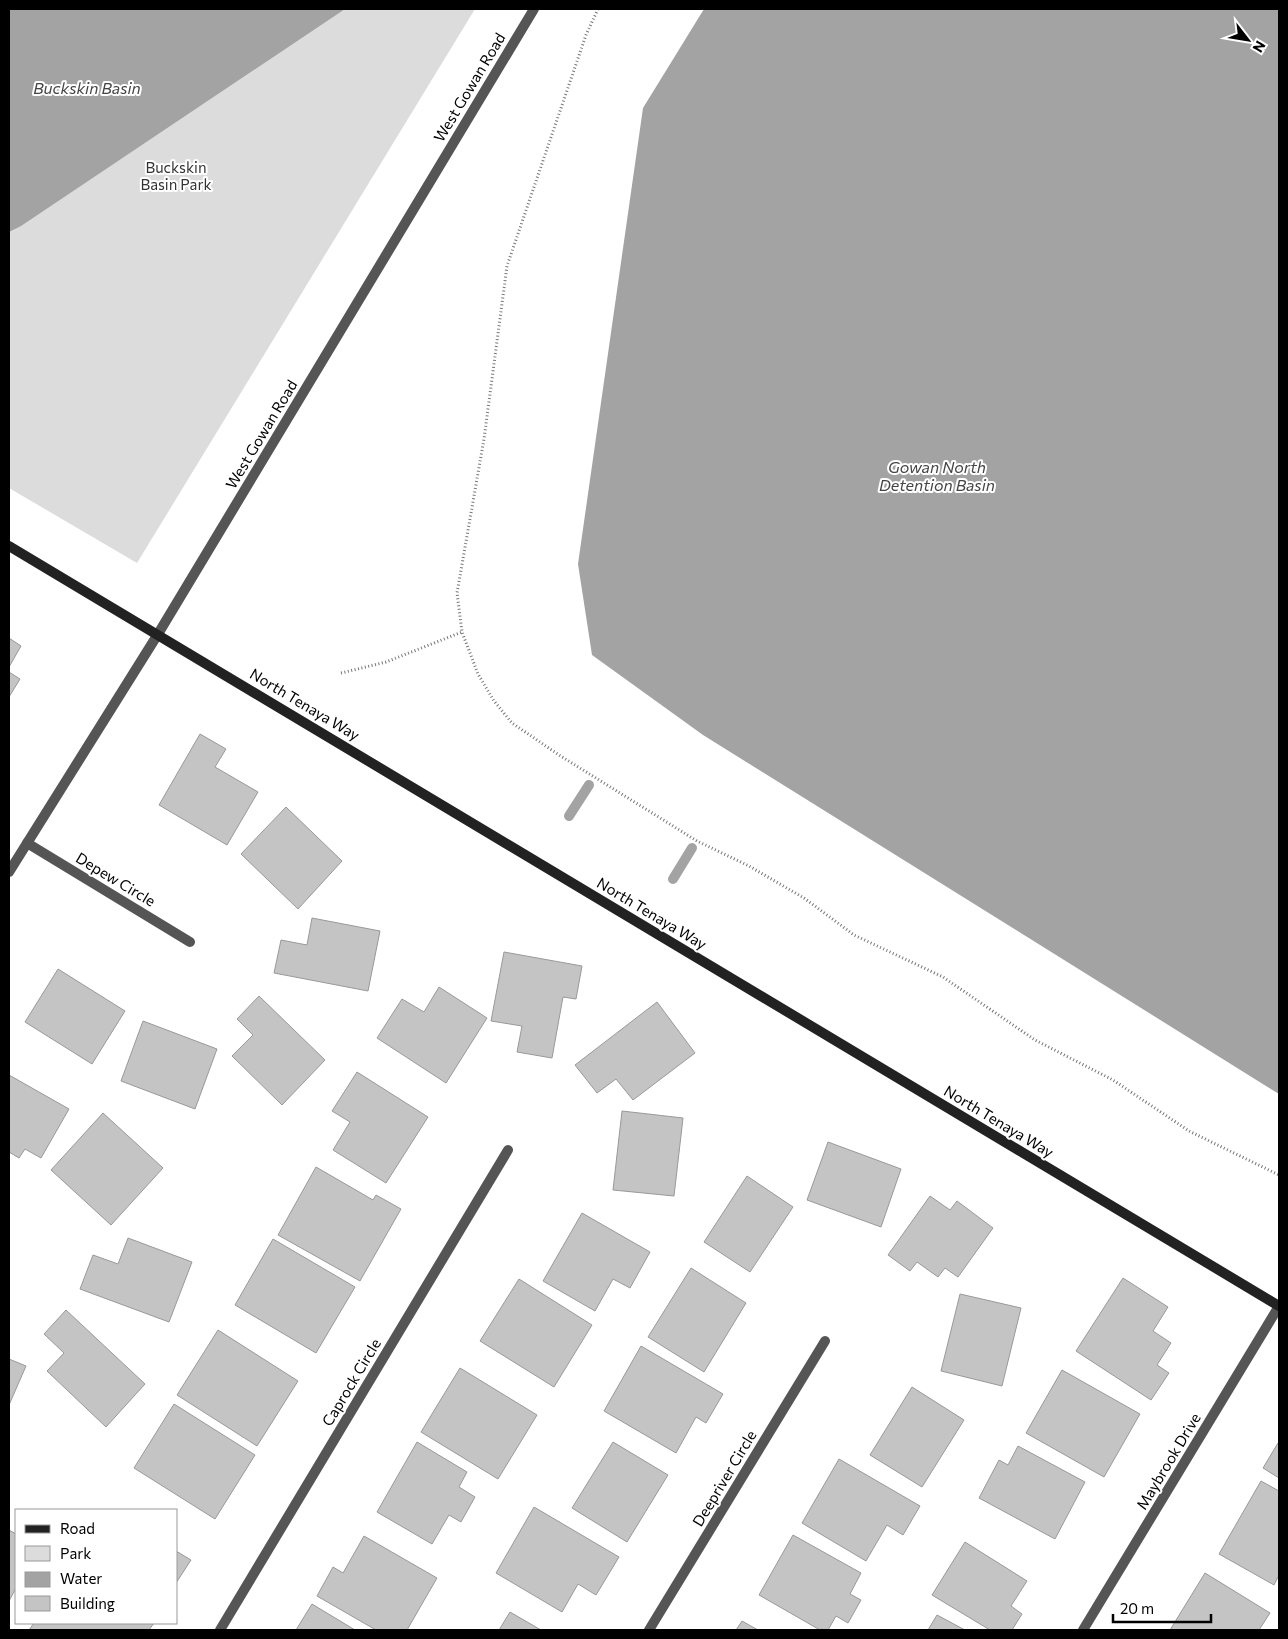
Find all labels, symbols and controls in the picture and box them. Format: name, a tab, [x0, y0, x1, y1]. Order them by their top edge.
north arrow	[1223, 15, 1273, 65]
street label: West Gowan Road	[429, 29, 509, 145]
text: N	[1250, 38, 1270, 56]
water label: Buckskin Basin	[33, 78, 141, 97]
park label: Buckskin Basin Park	[140, 158, 212, 193]
street label: West Gowan Road	[221, 376, 301, 492]
water label: Gowan North Detention Basin	[879, 457, 995, 494]
street label: North Tenaya Way	[247, 664, 363, 744]
street label: Depew Circle	[73, 848, 159, 910]
street label: North Tenaya Way	[594, 873, 710, 953]
street label: North Tenaya Way	[941, 1081, 1057, 1161]
street label: Caprock Circle	[318, 1335, 384, 1429]
street label: Maybrook Drive	[1132, 1409, 1204, 1513]
street label: Deepriver Circle	[688, 1427, 760, 1529]
legend	[15, 1509, 178, 1624]
text: Road	[60, 1519, 95, 1537]
text: Park	[60, 1544, 91, 1562]
text: Water	[60, 1569, 102, 1587]
scale bar	[1113, 1592, 1210, 1624]
text: Building	[60, 1594, 115, 1612]
text: 20 m	[1120, 1599, 1154, 1617]

